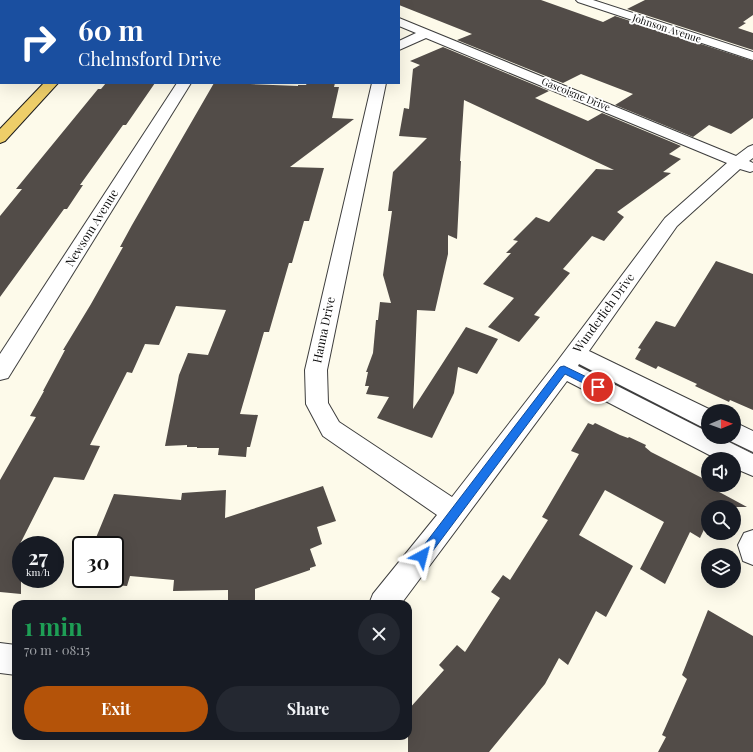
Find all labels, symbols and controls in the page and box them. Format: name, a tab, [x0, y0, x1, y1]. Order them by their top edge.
street label: Johnson Avenue	[630, 10, 703, 46]
text: 60 m	[78, 11, 144, 48]
icon: right	[12, 16, 64, 68]
text: Chelmsford Drive	[78, 47, 221, 71]
street label: Gascoigne Drive	[540, 74, 612, 114]
street label: Newsom Avenue	[61, 186, 121, 269]
street label: Wunderlich Drive	[568, 269, 638, 356]
street label: Hanna Drive	[308, 295, 338, 364]
pin	[581, 370, 615, 404]
icon: arrive	[587, 376, 609, 398]
north arrow	[701, 404, 741, 444]
map controls	[701, 404, 741, 588]
button: sound	[701, 452, 741, 492]
button: search	[701, 500, 741, 540]
position arrow	[401, 535, 443, 577]
speed limit sign: 30	[72, 536, 124, 588]
text: 27	[28, 543, 48, 570]
button: layers	[701, 548, 741, 588]
text: km/h	[26, 565, 50, 579]
text: 1 min	[24, 610, 83, 642]
button: close	[358, 613, 400, 655]
text: 70 m · 08:15	[24, 641, 90, 658]
button: Exit	[24, 686, 208, 732]
button: Share	[216, 686, 400, 732]

